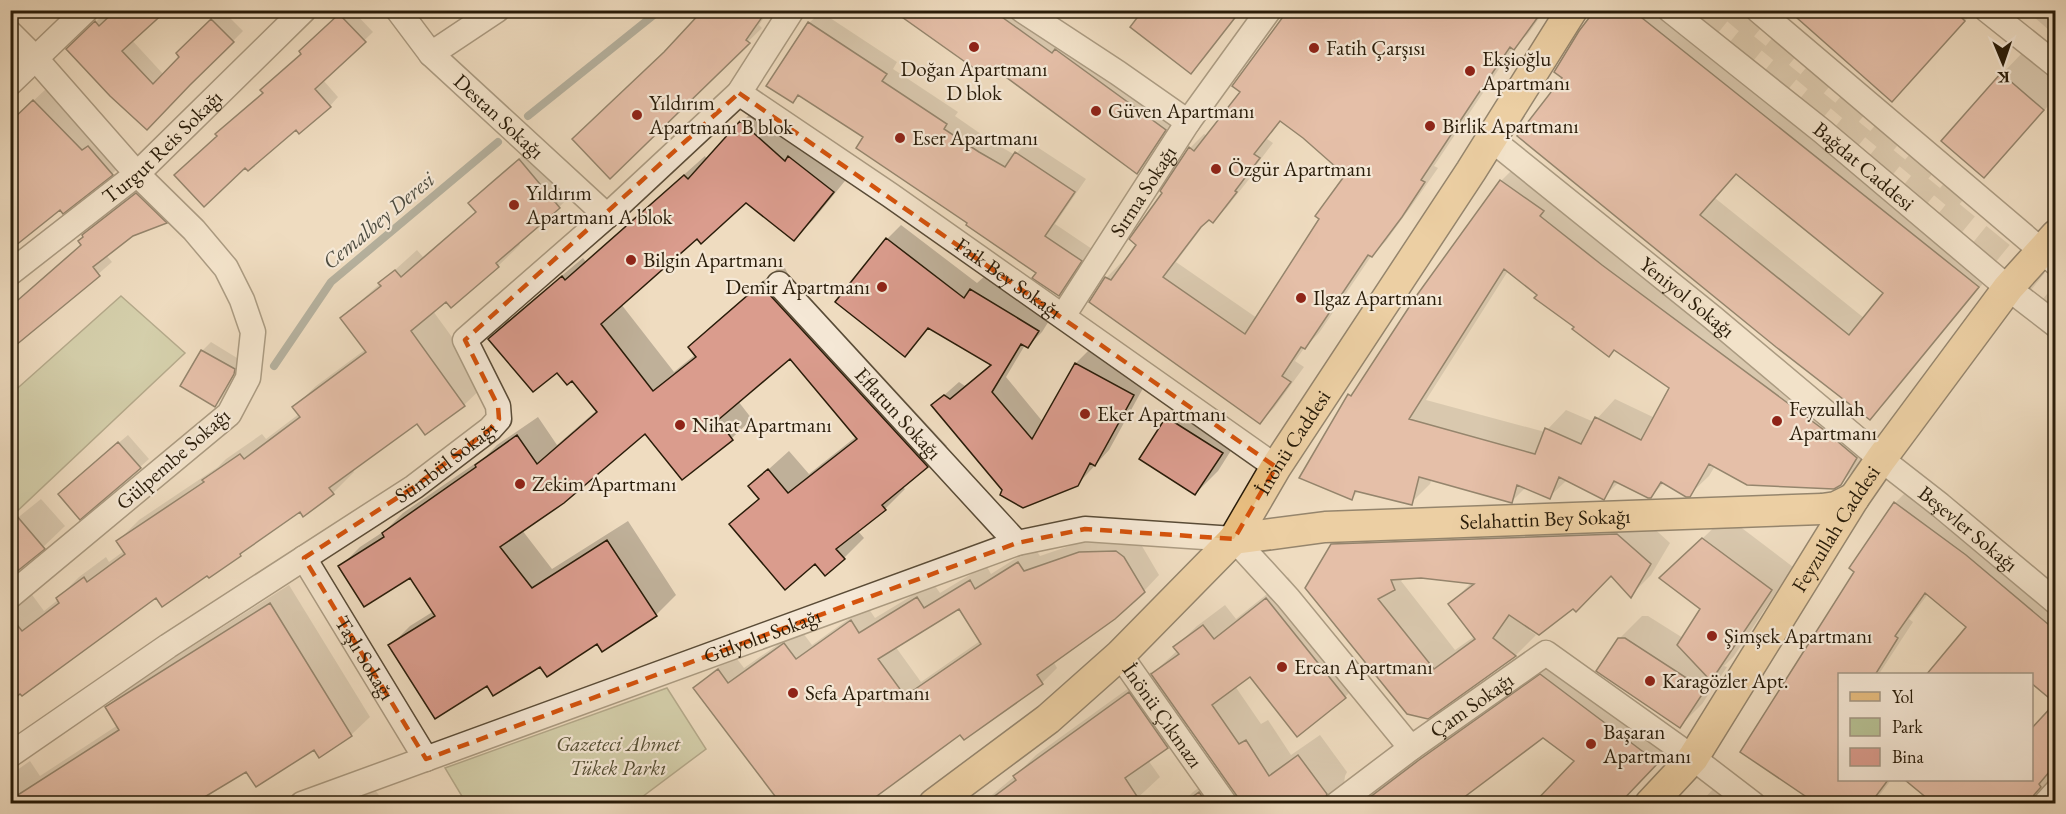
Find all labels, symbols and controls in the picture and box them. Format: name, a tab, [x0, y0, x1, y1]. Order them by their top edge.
north arrow	[1973, 33, 2033, 93]
place label: Fatih Çarşısı	[1326, 34, 1425, 61]
marker: Doğan Apartmanı D blok	[967, 40, 981, 54]
marker: Fatih Çarşısı	[1307, 41, 1321, 55]
place label: Ekşioğlu Apartmanı	[1481, 45, 1570, 96]
place label: Doğan Apartmanı D blok	[901, 55, 1047, 106]
marker: Ekşioğlu Apartmanı	[1463, 64, 1477, 78]
text: K	[1996, 67, 2010, 88]
street label: Destan Sokağı	[448, 68, 550, 164]
street label: Turgut Reis Sokağı	[96, 84, 228, 209]
place label: Yıldırım Apartmanı B blok	[648, 89, 794, 140]
place label: Güven Apartmanı	[1108, 97, 1254, 124]
marker: Güven Apartmanı	[1089, 104, 1103, 118]
marker: Yıldırım Apartmanı B blok	[630, 108, 644, 122]
place label: Birlik Apartmanı	[1442, 112, 1579, 139]
street label: Bağdat Caddesi	[1808, 115, 1920, 216]
marker: Birlik Apartmanı	[1423, 119, 1437, 133]
place label: Eser Apartmanı	[912, 124, 1038, 151]
marker: Eser Apartmanı	[893, 131, 907, 145]
street label: Sırma Sokağı	[1103, 141, 1182, 242]
place label: Özgür Apartmanı	[1228, 155, 1371, 182]
marker: Özgür Apartmanı	[1209, 162, 1223, 176]
water label: Cemalbey Deresi	[316, 164, 442, 276]
place label: Yıldırım Apartmanı A blok	[525, 179, 673, 230]
marker: Yıldırım Apartmanı A blok	[507, 198, 521, 212]
street label: Faik Bey Sokağı	[950, 231, 1067, 325]
place label: Bilgin Apartmanı	[643, 246, 783, 273]
street label: Yeniyol Sokağı	[1634, 250, 1741, 343]
marker: Bilgin Apartmanı	[624, 253, 638, 267]
place label: Demir Apartmanı	[725, 273, 870, 300]
marker: Demir Apartmanı	[875, 280, 889, 294]
place label: Ilgaz Apartmanı	[1313, 284, 1442, 311]
marker: Ilgaz Apartmanı	[1294, 291, 1308, 305]
street label: Eflatun Sokağı	[849, 361, 948, 465]
street label: İnönü Caddesi	[1249, 385, 1336, 500]
place label: Feyzullah Apartmanı	[1788, 395, 1877, 446]
place label: Eker Apartmanı	[1097, 400, 1226, 427]
street label: Gülpembe Sokağı	[110, 402, 235, 516]
marker: Eker Apartmanı	[1078, 407, 1092, 421]
place label: Nihat Apartmanı	[692, 411, 832, 438]
marker: Feyzullah Apartmanı	[1770, 414, 1784, 428]
street label: Sümbül Sokağı	[389, 416, 503, 509]
marker: Nihat Apartmanı	[673, 418, 687, 432]
street label: Feyzullah Caddesi	[1785, 460, 1886, 597]
place label: Zekim Apartmanı	[532, 470, 676, 497]
marker: Zekim Apartmanı	[513, 477, 527, 491]
street label: Beşevler Sokağı	[1913, 479, 2024, 578]
street label: Selahattin Bey Sokağı	[1459, 502, 1631, 535]
street label: Gülyolu Sokağı	[700, 602, 824, 669]
street label: Taşlı Sokağı	[329, 611, 401, 705]
place label: Şimşek Apartmanı	[1724, 622, 1872, 649]
marker: Şimşek Apartmanı	[1705, 629, 1719, 643]
place label: Ercan Apartmanı	[1294, 653, 1433, 680]
street label: İnönü Çıkmazı	[1117, 657, 1209, 773]
marker: Ercan Apartmanı	[1275, 660, 1289, 674]
street label: Çam Sokağı	[1424, 666, 1518, 744]
place label: Karagözler Apt.	[1662, 667, 1789, 694]
legend	[1838, 673, 2033, 781]
marker: Karagözler Apt.	[1643, 674, 1657, 688]
place label: Sefa Apartmanı	[805, 679, 930, 706]
text: Yol	[1892, 685, 1914, 708]
marker: Sefa Apartmanı	[786, 686, 800, 700]
text: Park	[1892, 715, 1923, 738]
place label: Başaran Apartmanı	[1602, 718, 1691, 769]
park label: Gazeteci Ahmet Tükek Parkı	[556, 730, 681, 781]
marker: Başaran Apartmanı	[1584, 737, 1598, 751]
text: Bina	[1892, 745, 1924, 768]

